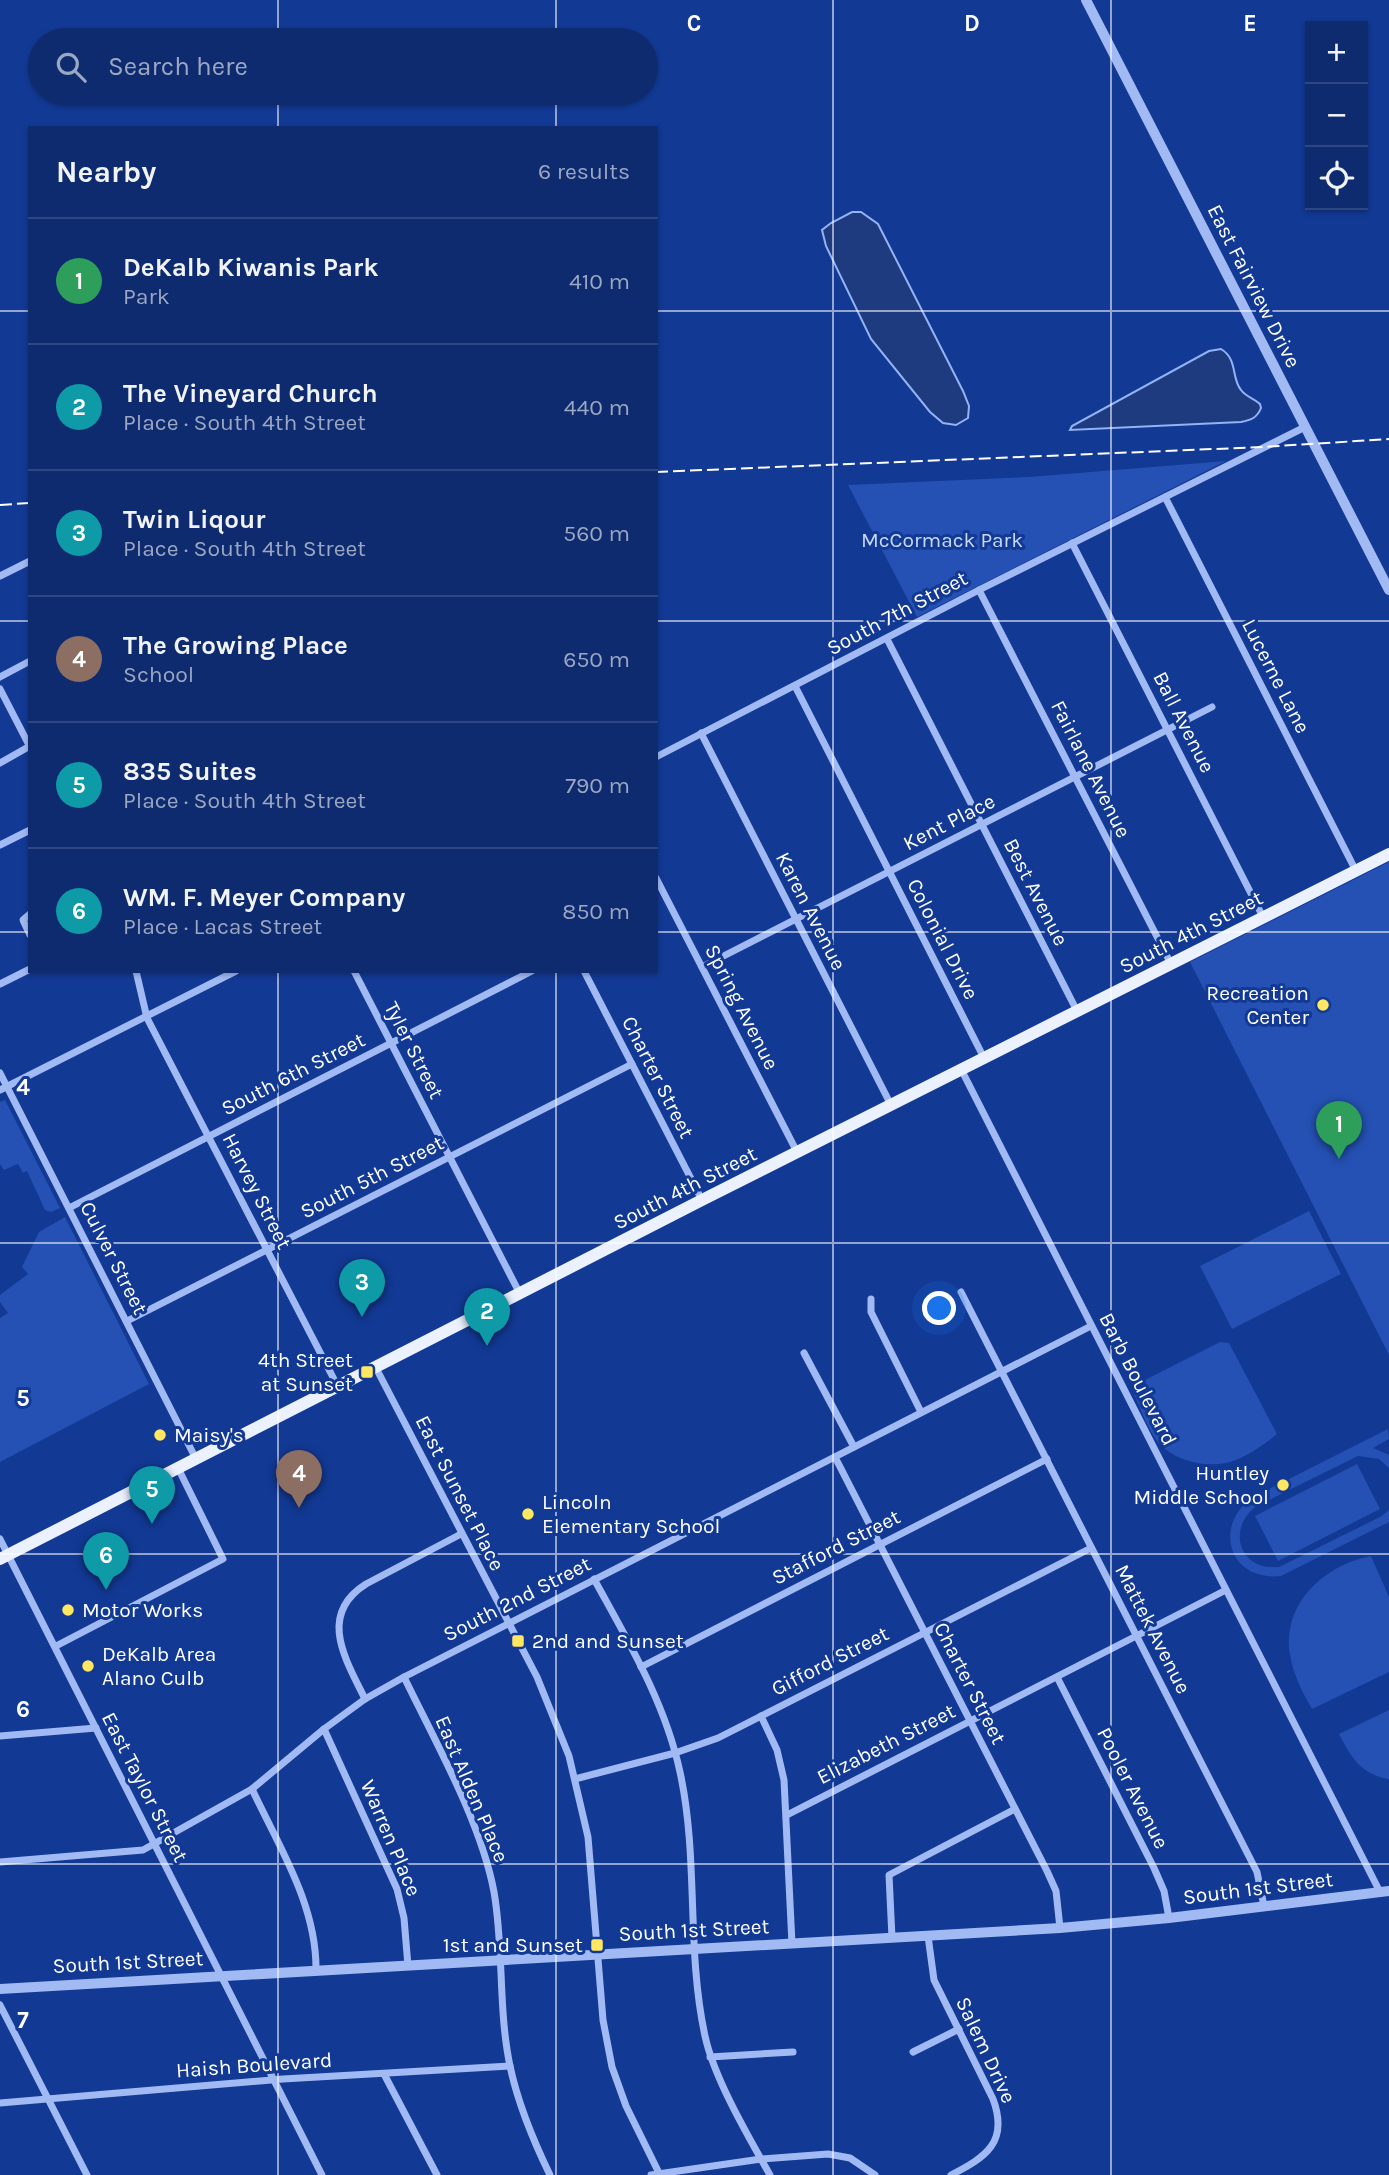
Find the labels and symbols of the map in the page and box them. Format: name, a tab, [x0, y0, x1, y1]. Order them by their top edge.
text: C	[687, 10, 701, 37]
text: D	[964, 10, 980, 37]
text: E	[1243, 10, 1257, 37]
street label: East Fairview Drive	[1202, 200, 1306, 372]
park label: McCormack Park	[861, 528, 1023, 552]
street label: South 7th Street	[823, 566, 971, 660]
street label: Lucerne Lane	[1237, 615, 1315, 737]
street label: Ball Avenue	[1148, 667, 1220, 777]
street label: Fairlane Avenue	[1046, 696, 1136, 842]
street label: Kent Place	[899, 789, 999, 855]
street label: Best Avenue	[999, 834, 1073, 950]
street label: Karen Avenue	[771, 848, 851, 974]
street label: Colonial Drive	[902, 875, 984, 1003]
street label: South 4th Street	[1115, 886, 1267, 978]
street label: Spring Avenue	[700, 940, 784, 1074]
place label: Recreation Center	[1206, 981, 1309, 1029]
marker: Recreation Center	[1315, 997, 1331, 1013]
street label: Tyler Street	[379, 998, 449, 1103]
street label: Charter Street	[617, 1012, 699, 1142]
street label: South 6th Street	[217, 1027, 369, 1120]
text: 4	[16, 1074, 30, 1101]
pin: 1	[1316, 1101, 1362, 1159]
street label: Harvey Street	[217, 1129, 297, 1253]
street label: South 5th Street	[296, 1131, 448, 1223]
street label: South 4th Street	[609, 1142, 761, 1234]
street label: Culver Street	[75, 1198, 153, 1318]
pin: 3	[339, 1259, 385, 1317]
pin: 2	[464, 1288, 510, 1346]
your location	[922, 1291, 956, 1325]
street label: Barb Boulevard	[1094, 1309, 1182, 1449]
place label: 4th Street at Sunset	[258, 1348, 353, 1396]
marker: 4th Street at Sunset	[359, 1364, 375, 1380]
text: 5	[16, 1385, 30, 1412]
street label: East Sunset Place	[411, 1411, 509, 1575]
place label: Maisy's	[174, 1423, 244, 1447]
marker: Maisy's	[152, 1427, 168, 1443]
pin: 4	[276, 1450, 322, 1508]
place label: Huntley Middle School	[1133, 1461, 1269, 1509]
pin: 5	[129, 1466, 175, 1524]
marker: Huntley Middle School	[1275, 1477, 1291, 1493]
place label: Lincoln Elementary School	[542, 1490, 720, 1538]
street label: Stafford Street	[768, 1504, 904, 1590]
marker: Lincoln Elementary School	[520, 1506, 536, 1522]
pin: 6	[83, 1532, 129, 1590]
street label: South 2nd Street	[439, 1551, 595, 1647]
street label: Mattek Avenue	[1110, 1560, 1196, 1698]
place label: Motor Works	[82, 1598, 203, 1622]
marker: Motor Works	[60, 1602, 76, 1618]
street label: Charter Street	[929, 1618, 1011, 1748]
street label: Gifford Street	[767, 1621, 893, 1701]
place label: 2nd and Sunset	[532, 1629, 684, 1653]
marker: 2nd and Sunset	[510, 1633, 526, 1649]
place label: DeKalb Area Alano Culb	[102, 1642, 216, 1690]
marker: DeKalb Area Alano Culb	[80, 1658, 96, 1674]
text: 6	[16, 1696, 30, 1723]
street label: Elizabeth Street	[813, 1699, 959, 1789]
street label: East Taylor Street	[97, 1708, 193, 1866]
street label: East Alden Place	[430, 1712, 514, 1866]
street label: Pooler Avenue	[1092, 1723, 1174, 1853]
street label: Warren Place	[356, 1776, 426, 1900]
street label: South 1st Street	[1182, 1867, 1334, 1909]
street label: South 1st Street	[618, 1914, 770, 1946]
place label: 1st and Sunset	[443, 1933, 583, 1957]
marker: 1st and Sunset	[589, 1937, 605, 1953]
street label: South 1st Street	[52, 1946, 204, 1978]
street label: Salem Drive	[951, 1993, 1021, 2107]
text: 7	[17, 2007, 29, 2034]
street label: Haish Boulevard	[175, 2048, 333, 2082]

